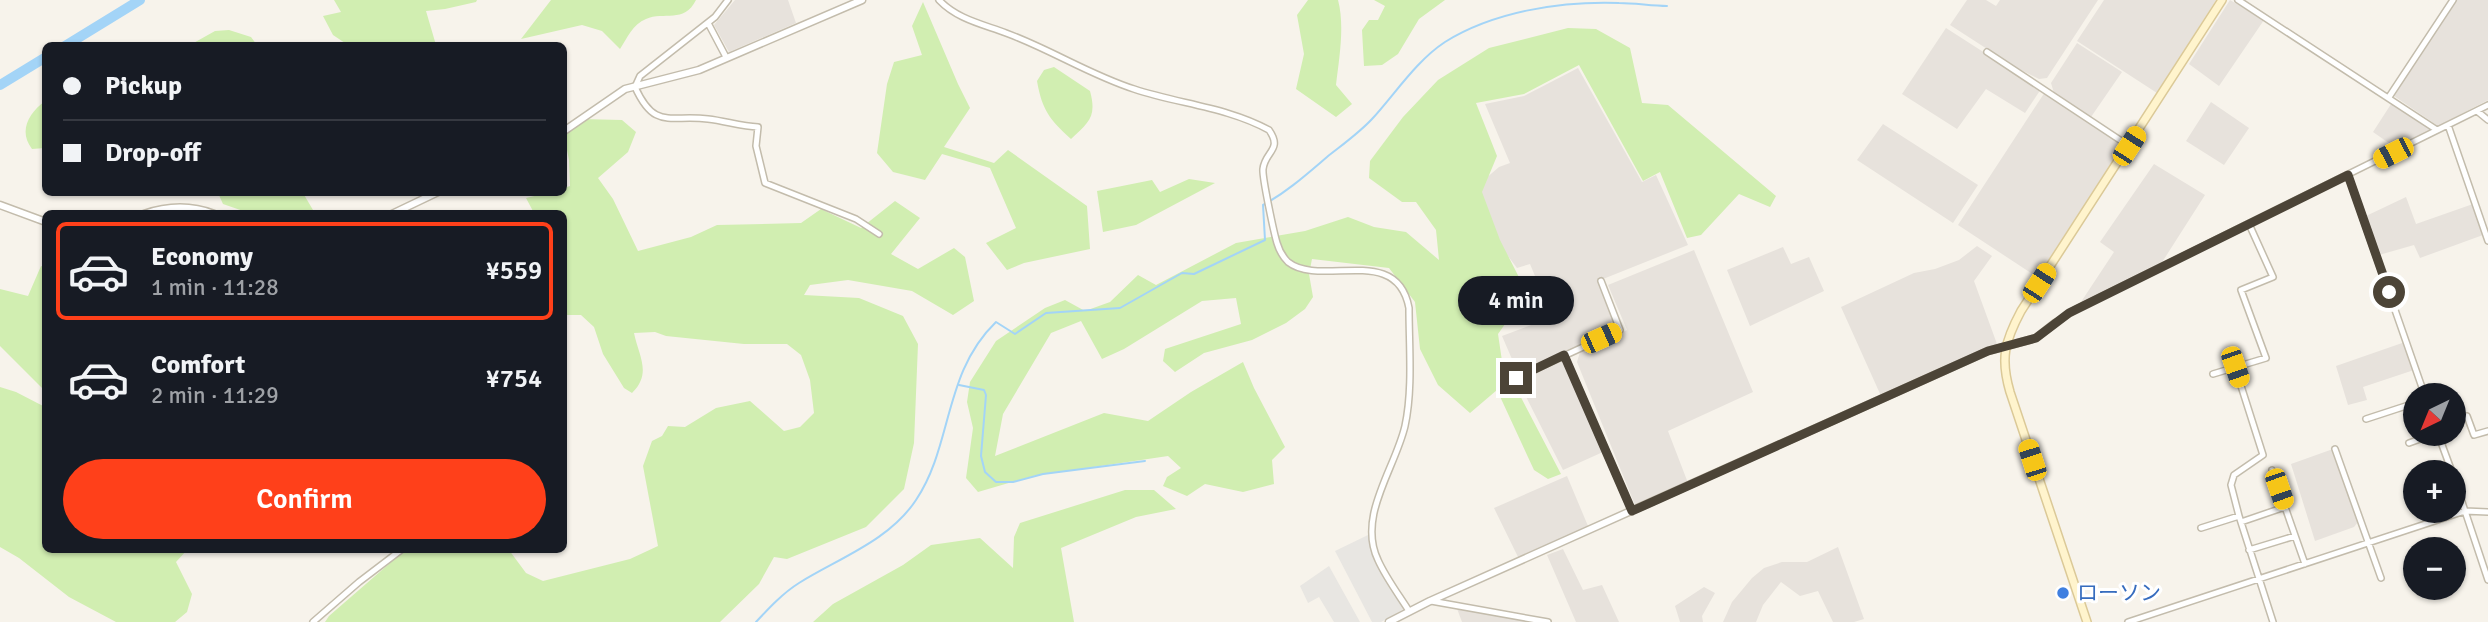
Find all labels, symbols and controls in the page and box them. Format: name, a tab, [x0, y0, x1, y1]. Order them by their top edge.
text: Pickup	[105, 70, 182, 102]
car	[2109, 123, 2150, 169]
car	[2370, 134, 2417, 172]
text: Drop-off	[105, 137, 201, 169]
icon: car	[67, 240, 130, 303]
text: Economy	[151, 241, 253, 273]
text: ¥559	[486, 255, 542, 287]
car	[2019, 260, 2060, 306]
text: 1 min · 11:28	[151, 273, 279, 302]
callout: 4 min	[1458, 276, 1574, 326]
route start	[2373, 276, 2405, 308]
text: 4 min	[1488, 286, 1544, 315]
car	[1578, 320, 1625, 356]
car	[2219, 344, 2252, 390]
icon: car	[67, 348, 130, 411]
text: Comfort	[151, 349, 245, 381]
route end	[1500, 362, 1532, 394]
text: ¥754	[486, 363, 542, 395]
text: 2 min · 11:29	[151, 381, 279, 410]
north arrow	[2403, 383, 2466, 446]
map controls	[2403, 383, 2466, 600]
car	[2016, 437, 2049, 483]
button: Confirm	[63, 459, 546, 539]
button: +	[2403, 460, 2466, 523]
car	[2263, 466, 2296, 512]
button: −	[2403, 537, 2466, 600]
place label: ローソン	[2077, 580, 2161, 606]
marker: ローソン	[2055, 585, 2071, 601]

